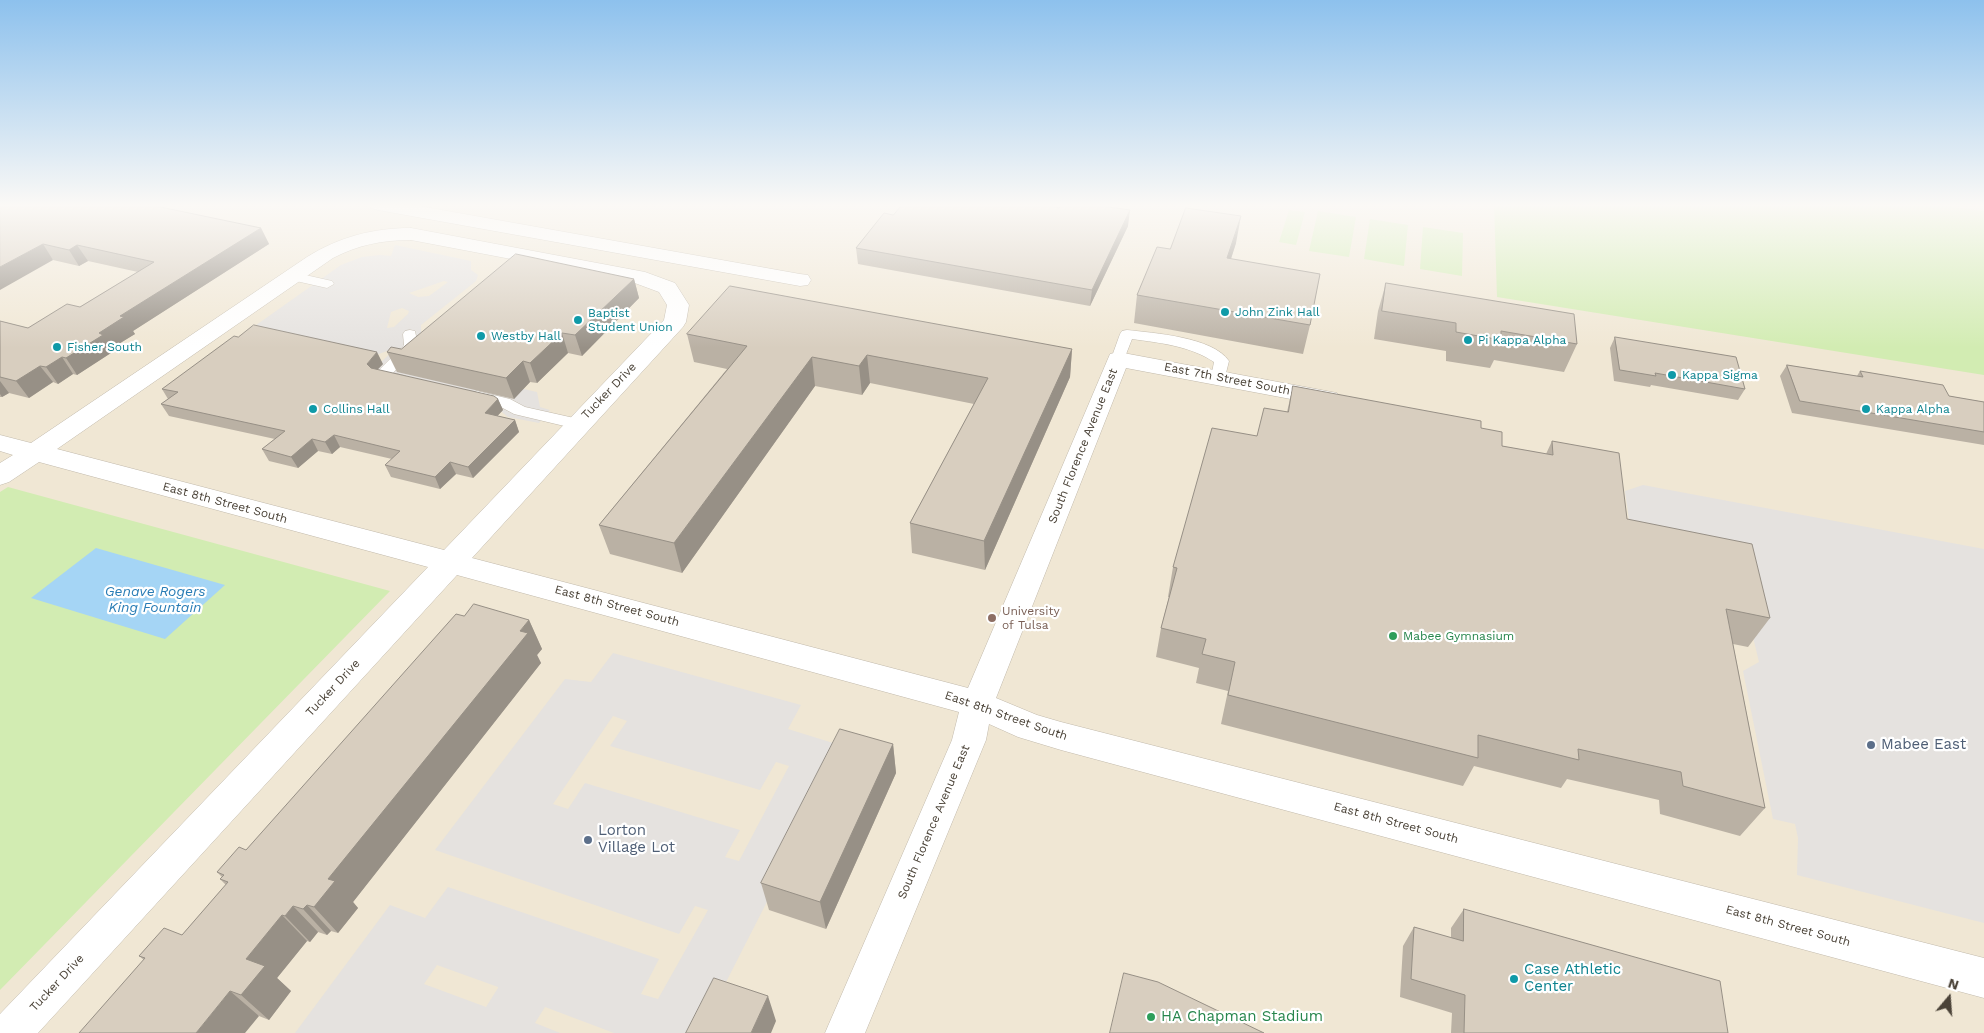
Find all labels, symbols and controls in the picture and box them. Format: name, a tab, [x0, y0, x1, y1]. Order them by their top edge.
place label: John Zink Hall	[1235, 305, 1320, 319]
place label: Baptist Student Union	[588, 306, 673, 334]
marker: John Zink Hall	[1219, 306, 1231, 318]
marker: Baptist Student Union	[572, 314, 584, 326]
place label: Westby Hall	[491, 329, 561, 343]
marker: Westby Hall	[475, 330, 487, 342]
place label: Pi Kappa Alpha	[1478, 333, 1566, 347]
marker: Pi Kappa Alpha	[1462, 334, 1474, 346]
place label: Fisher South	[67, 340, 142, 354]
marker: Fisher South	[51, 341, 63, 353]
street label: Tucker Drive	[578, 360, 640, 422]
street label: East 7th Street South	[1163, 360, 1291, 398]
street label: South Florence Avenue East	[1045, 366, 1121, 526]
place label: Kappa Sigma	[1682, 368, 1758, 382]
marker: Kappa Sigma	[1666, 369, 1678, 381]
place label: Collins Hall	[323, 402, 390, 416]
place label: Kappa Alpha	[1876, 402, 1950, 416]
marker: Collins Hall	[307, 403, 319, 415]
marker: Kappa Alpha	[1860, 403, 1872, 415]
street label: East 8th Street South	[161, 479, 289, 527]
street label: East 8th Street South	[553, 582, 681, 630]
water label: Genave Rogers King Fountain	[105, 584, 205, 616]
place label: University of Tulsa	[1002, 604, 1060, 632]
marker: University of Tulsa	[986, 612, 998, 624]
place label: Mabee Gymnasium	[1403, 629, 1514, 643]
marker: Mabee Gymnasium	[1387, 630, 1399, 642]
street label: Tucker Drive	[303, 656, 363, 720]
street label: East 8th Street South	[943, 688, 1069, 744]
place label: Mabee East	[1881, 736, 1966, 754]
marker: Mabee East	[1865, 739, 1877, 751]
street label: South Florence Avenue East	[895, 743, 973, 901]
street label: East 8th Street South	[1332, 799, 1460, 847]
place label: Lorton Village Lot	[598, 822, 675, 857]
marker: Lorton Village Lot	[582, 834, 594, 846]
street label: East 8th Street South	[1724, 902, 1852, 950]
street label: Tucker Drive	[27, 951, 87, 1015]
place label: Case Athletic Center	[1524, 961, 1621, 996]
marker: Case Athletic Center	[1508, 973, 1520, 985]
north arrow	[1924, 973, 1974, 1023]
text: N	[1946, 975, 1961, 993]
place label: HA Chapman Stadium	[1161, 1008, 1323, 1026]
marker: HA Chapman Stadium	[1145, 1011, 1157, 1023]

